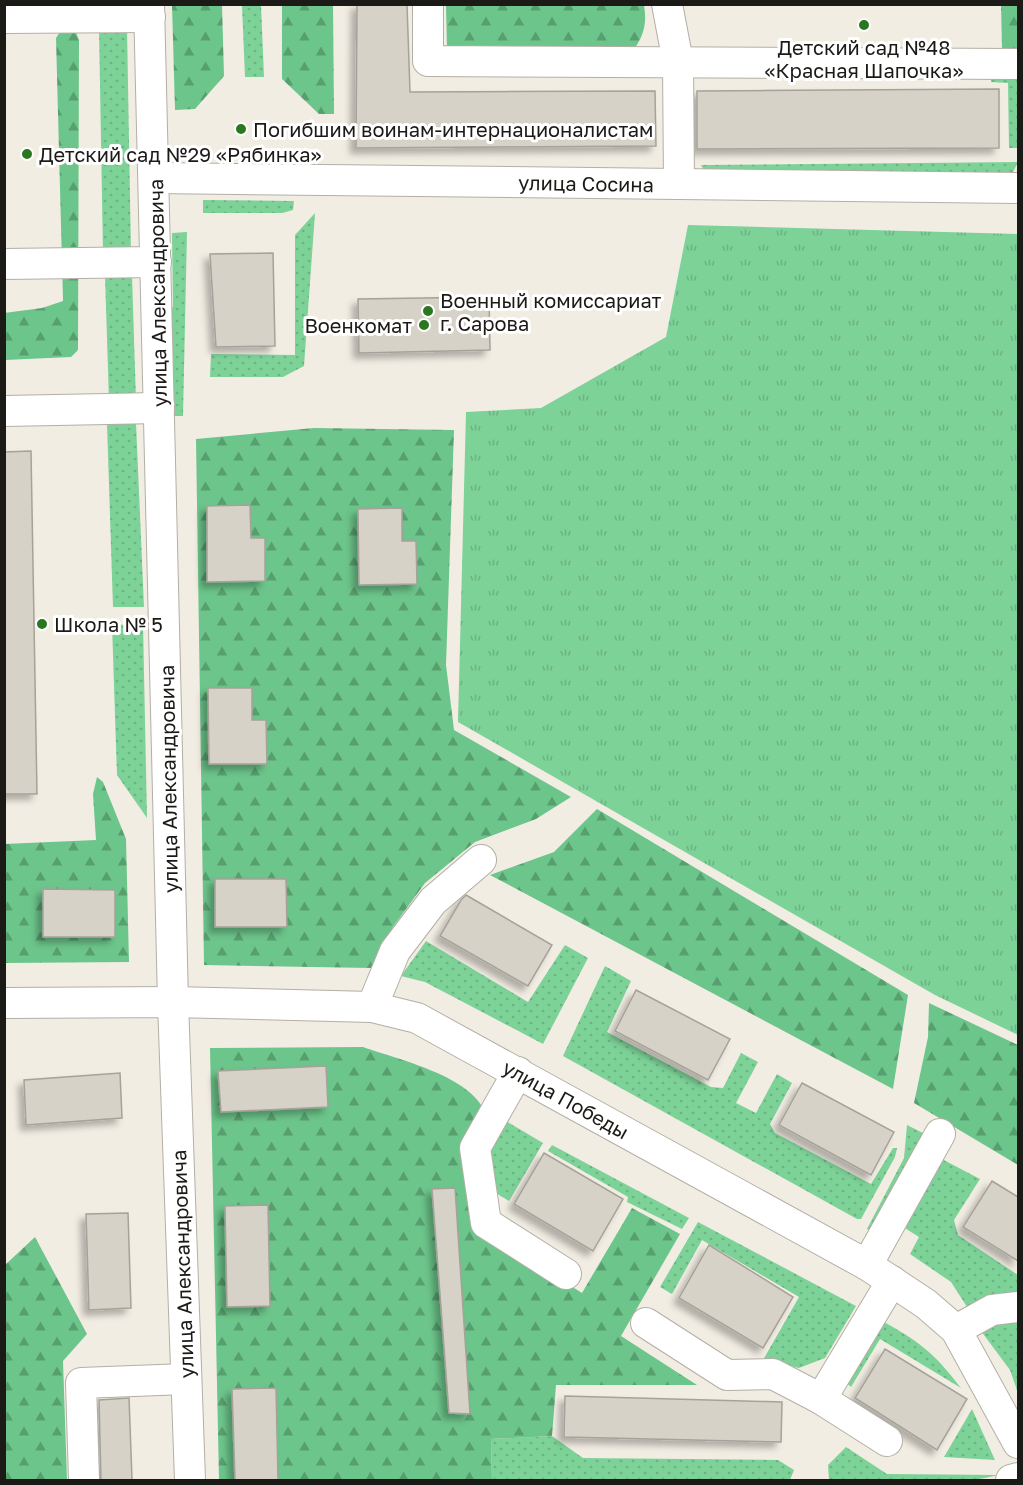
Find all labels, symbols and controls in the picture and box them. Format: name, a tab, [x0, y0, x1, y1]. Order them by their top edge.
marker: Детский сад №48 «Красная Шапочка»	[857, 18, 871, 32]
place label: Детский сад №48 «Красная Шапочка»	[765, 35, 963, 82]
place label: Погибшим воинам-интернационалистам	[253, 117, 654, 141]
marker: Погибшим воинам-интернационалистам	[234, 122, 248, 136]
place label: Детский сад №29 «Рябинка»	[39, 142, 322, 166]
marker: Детский сад №29 «Рябинка»	[20, 147, 34, 161]
street label: улица Сосина	[518, 170, 654, 196]
street label: улица Александровича	[143, 179, 171, 407]
place label: Военный комиссариат г. Сарова	[440, 288, 662, 335]
marker: Военный комиссариат г. Сарова	[421, 304, 435, 318]
place label: Военкомат	[304, 313, 412, 337]
marker: Военкомат	[417, 318, 431, 332]
place label: Школа № 5	[54, 612, 163, 636]
marker: Школа № 5	[35, 617, 49, 631]
street label: улица Александровича	[154, 665, 182, 893]
street label: улица Победы	[499, 1054, 633, 1144]
street label: улица Александровича	[166, 1149, 198, 1379]

